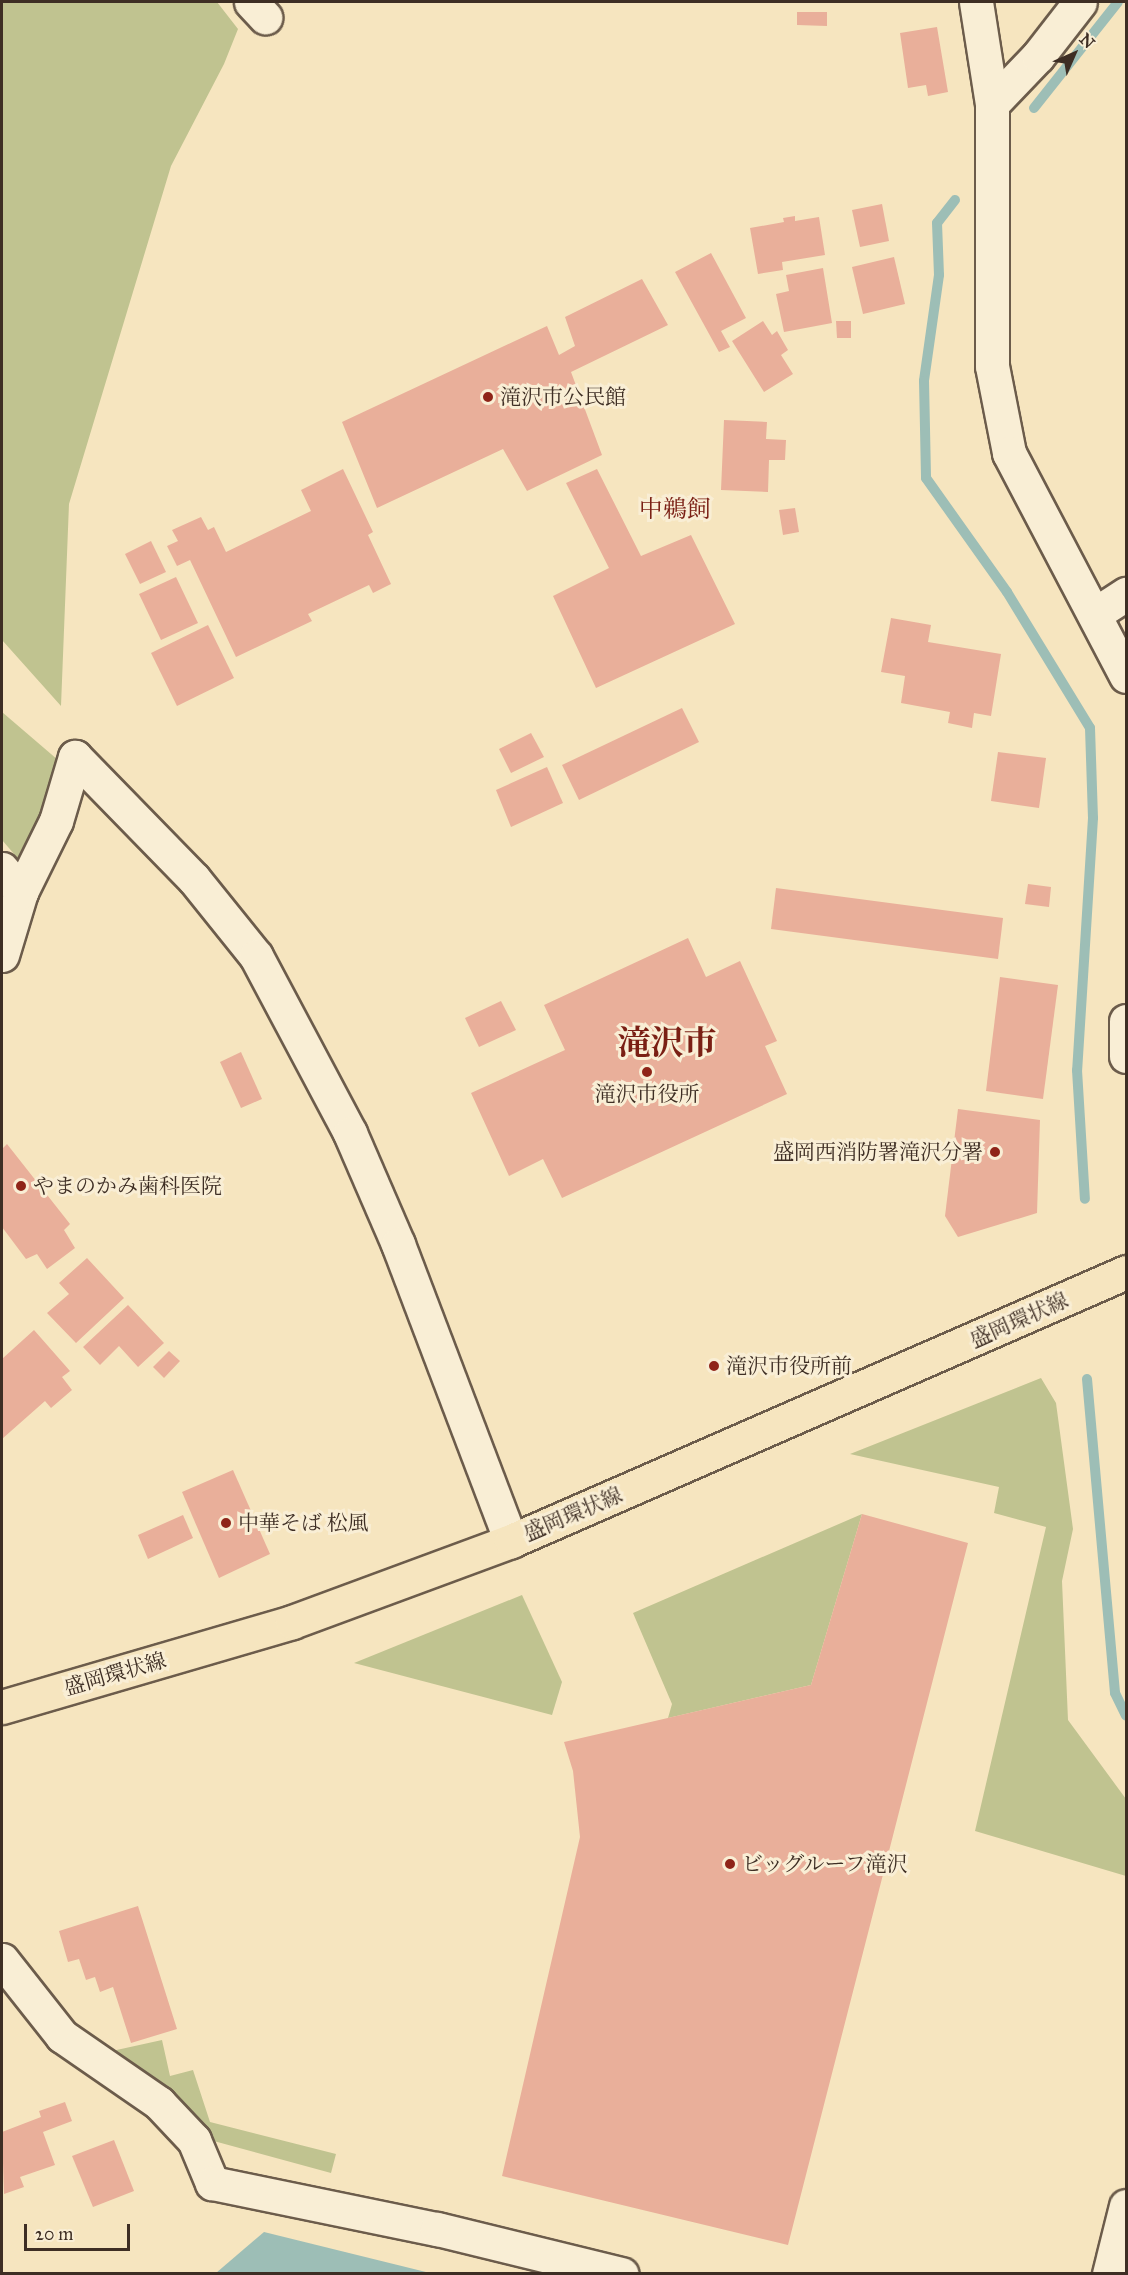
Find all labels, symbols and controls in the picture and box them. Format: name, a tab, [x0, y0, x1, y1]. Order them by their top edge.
north arrow	[1044, 24, 1104, 84]
text: N	[1076, 29, 1099, 52]
place label: 滝沢市公民館	[500, 384, 626, 410]
marker: 滝沢市公民館	[481, 390, 495, 404]
district label: 中鵜飼	[639, 496, 711, 524]
district label: 滝沢市	[618, 1024, 716, 1064]
marker: 滝沢市役所	[640, 1065, 654, 1079]
place label: 滝沢市役所	[595, 1081, 699, 1107]
place label: 盛岡西消防署滝沢分署	[773, 1139, 983, 1165]
marker: 盛岡西消防署滝沢分署	[988, 1145, 1002, 1159]
place label: やまのかみ歯科医院	[33, 1173, 222, 1199]
marker: やまのかみ歯科医院	[14, 1179, 28, 1193]
street label: 盛岡環状線	[966, 1287, 1072, 1353]
place label: 滝沢市役所前	[726, 1353, 852, 1379]
marker: 滝沢市役所前	[707, 1359, 721, 1373]
street label: 盛岡環状線	[520, 1482, 626, 1546]
place label: 中華そば 松風	[238, 1510, 369, 1536]
marker: 中華そば 松風	[219, 1516, 233, 1530]
street label: 盛岡環状線	[61, 1647, 169, 1701]
place label: ビッグルーフ滝沢	[742, 1851, 910, 1877]
marker: ビッグルーフ滝沢	[723, 1857, 737, 1871]
scale bar	[27, 2212, 134, 2250]
text: 20 m	[35, 2223, 73, 2245]

